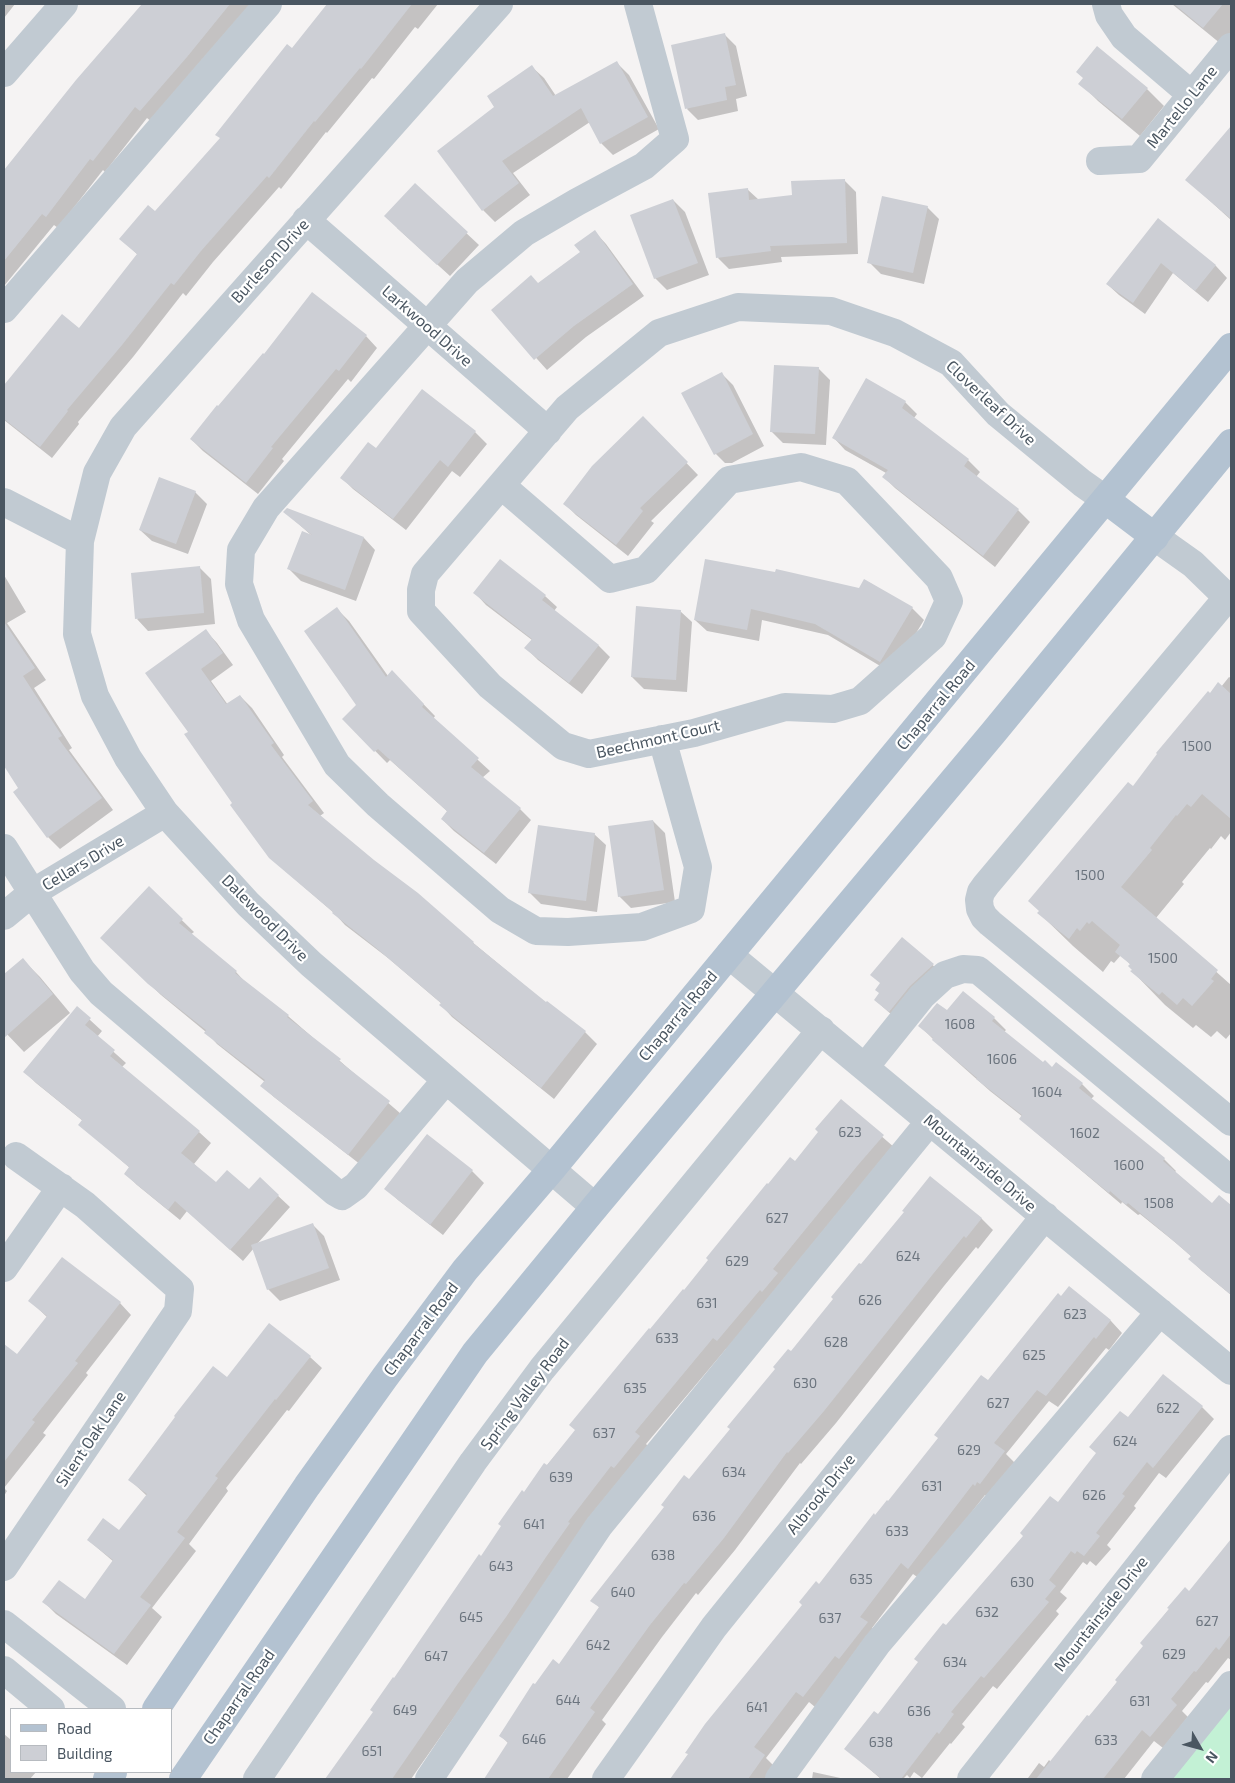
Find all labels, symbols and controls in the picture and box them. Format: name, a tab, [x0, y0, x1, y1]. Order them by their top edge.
street label: Martello Lane	[1143, 62, 1221, 152]
street label: Burleson Drive	[227, 215, 313, 307]
street label: Larkwood Drive	[378, 281, 476, 371]
street label: Cloverleaf Drive	[942, 356, 1040, 450]
street label: Chaparral Road	[893, 656, 979, 754]
street label: Beechmont Court	[594, 715, 722, 763]
house number: 1500	[1182, 738, 1212, 754]
street label: Cellars Drive	[39, 831, 127, 895]
house number: 1500	[1075, 867, 1105, 883]
street label: Dalewood Drive	[218, 871, 312, 965]
house number: 1500	[1148, 950, 1178, 966]
street label: Chaparral Road	[635, 967, 721, 1065]
house number: 1608	[945, 1016, 975, 1032]
house number: 1606	[987, 1051, 1017, 1067]
house number: 1604	[1032, 1084, 1062, 1100]
street label: Mountainside Drive	[920, 1110, 1040, 1216]
house number: 623	[838, 1124, 862, 1140]
house number: 1602	[1070, 1125, 1100, 1141]
house number: 1600	[1114, 1157, 1144, 1173]
house number: 1508	[1144, 1195, 1174, 1211]
house number: 627	[765, 1210, 789, 1226]
house number: 624	[896, 1248, 920, 1264]
house number: 629	[725, 1253, 749, 1269]
street label: Chaparral Road	[380, 1278, 462, 1380]
house number: 626	[858, 1292, 882, 1308]
house number: 631	[696, 1295, 718, 1311]
house number: 623	[1063, 1306, 1087, 1322]
house number: 633	[655, 1330, 679, 1346]
street label: Spring Valley Road	[477, 1334, 573, 1454]
house number: 628	[824, 1334, 848, 1350]
house number: 625	[1022, 1347, 1046, 1363]
house number: 630	[793, 1375, 817, 1391]
house number: 635	[623, 1380, 647, 1396]
street label: Silent Oak Lane	[52, 1387, 130, 1491]
house number: 627	[986, 1395, 1010, 1411]
house number: 622	[1156, 1400, 1180, 1416]
house number: 637	[593, 1425, 615, 1441]
house number: 624	[1113, 1433, 1137, 1449]
house number: 629	[957, 1442, 981, 1458]
street label: Albrook Drive	[783, 1450, 859, 1538]
house number: 634	[722, 1464, 746, 1480]
house number: 639	[549, 1469, 573, 1485]
house number: 631	[921, 1478, 943, 1494]
house number: 626	[1082, 1487, 1106, 1503]
house number: 636	[692, 1508, 716, 1524]
house number: 641	[523, 1516, 545, 1532]
house number: 633	[885, 1523, 909, 1539]
house number: 638	[651, 1547, 675, 1563]
street label: Mountainside Drive	[1050, 1553, 1152, 1675]
house number: 643	[489, 1558, 513, 1574]
house number: 635	[849, 1571, 873, 1587]
house number: 630	[1010, 1574, 1034, 1590]
house number: 640	[610, 1584, 636, 1600]
house number: 632	[975, 1604, 999, 1620]
house number: 645	[459, 1609, 483, 1625]
house number: 637	[819, 1610, 841, 1626]
house number: 627	[1195, 1613, 1219, 1629]
house number: 642	[586, 1637, 610, 1653]
street label: Chaparral Road	[199, 1646, 279, 1748]
house number: 629	[1162, 1646, 1186, 1662]
house number: 647	[424, 1648, 448, 1664]
house number: 634	[943, 1654, 967, 1670]
house number: 644	[555, 1692, 581, 1708]
house number: 631	[1129, 1693, 1151, 1709]
house number: 641	[746, 1699, 768, 1715]
house number: 649	[393, 1702, 417, 1718]
house number: 636	[907, 1703, 931, 1719]
legend	[10, 1708, 172, 1773]
text: Road	[57, 1719, 92, 1737]
north arrow	[1175, 1723, 1225, 1773]
house number: 646	[522, 1731, 546, 1747]
house number: 633	[1094, 1732, 1118, 1748]
house number: 638	[869, 1734, 893, 1750]
house number: 651	[361, 1743, 383, 1759]
text: Building	[57, 1744, 112, 1762]
text: N	[1202, 1748, 1222, 1767]

